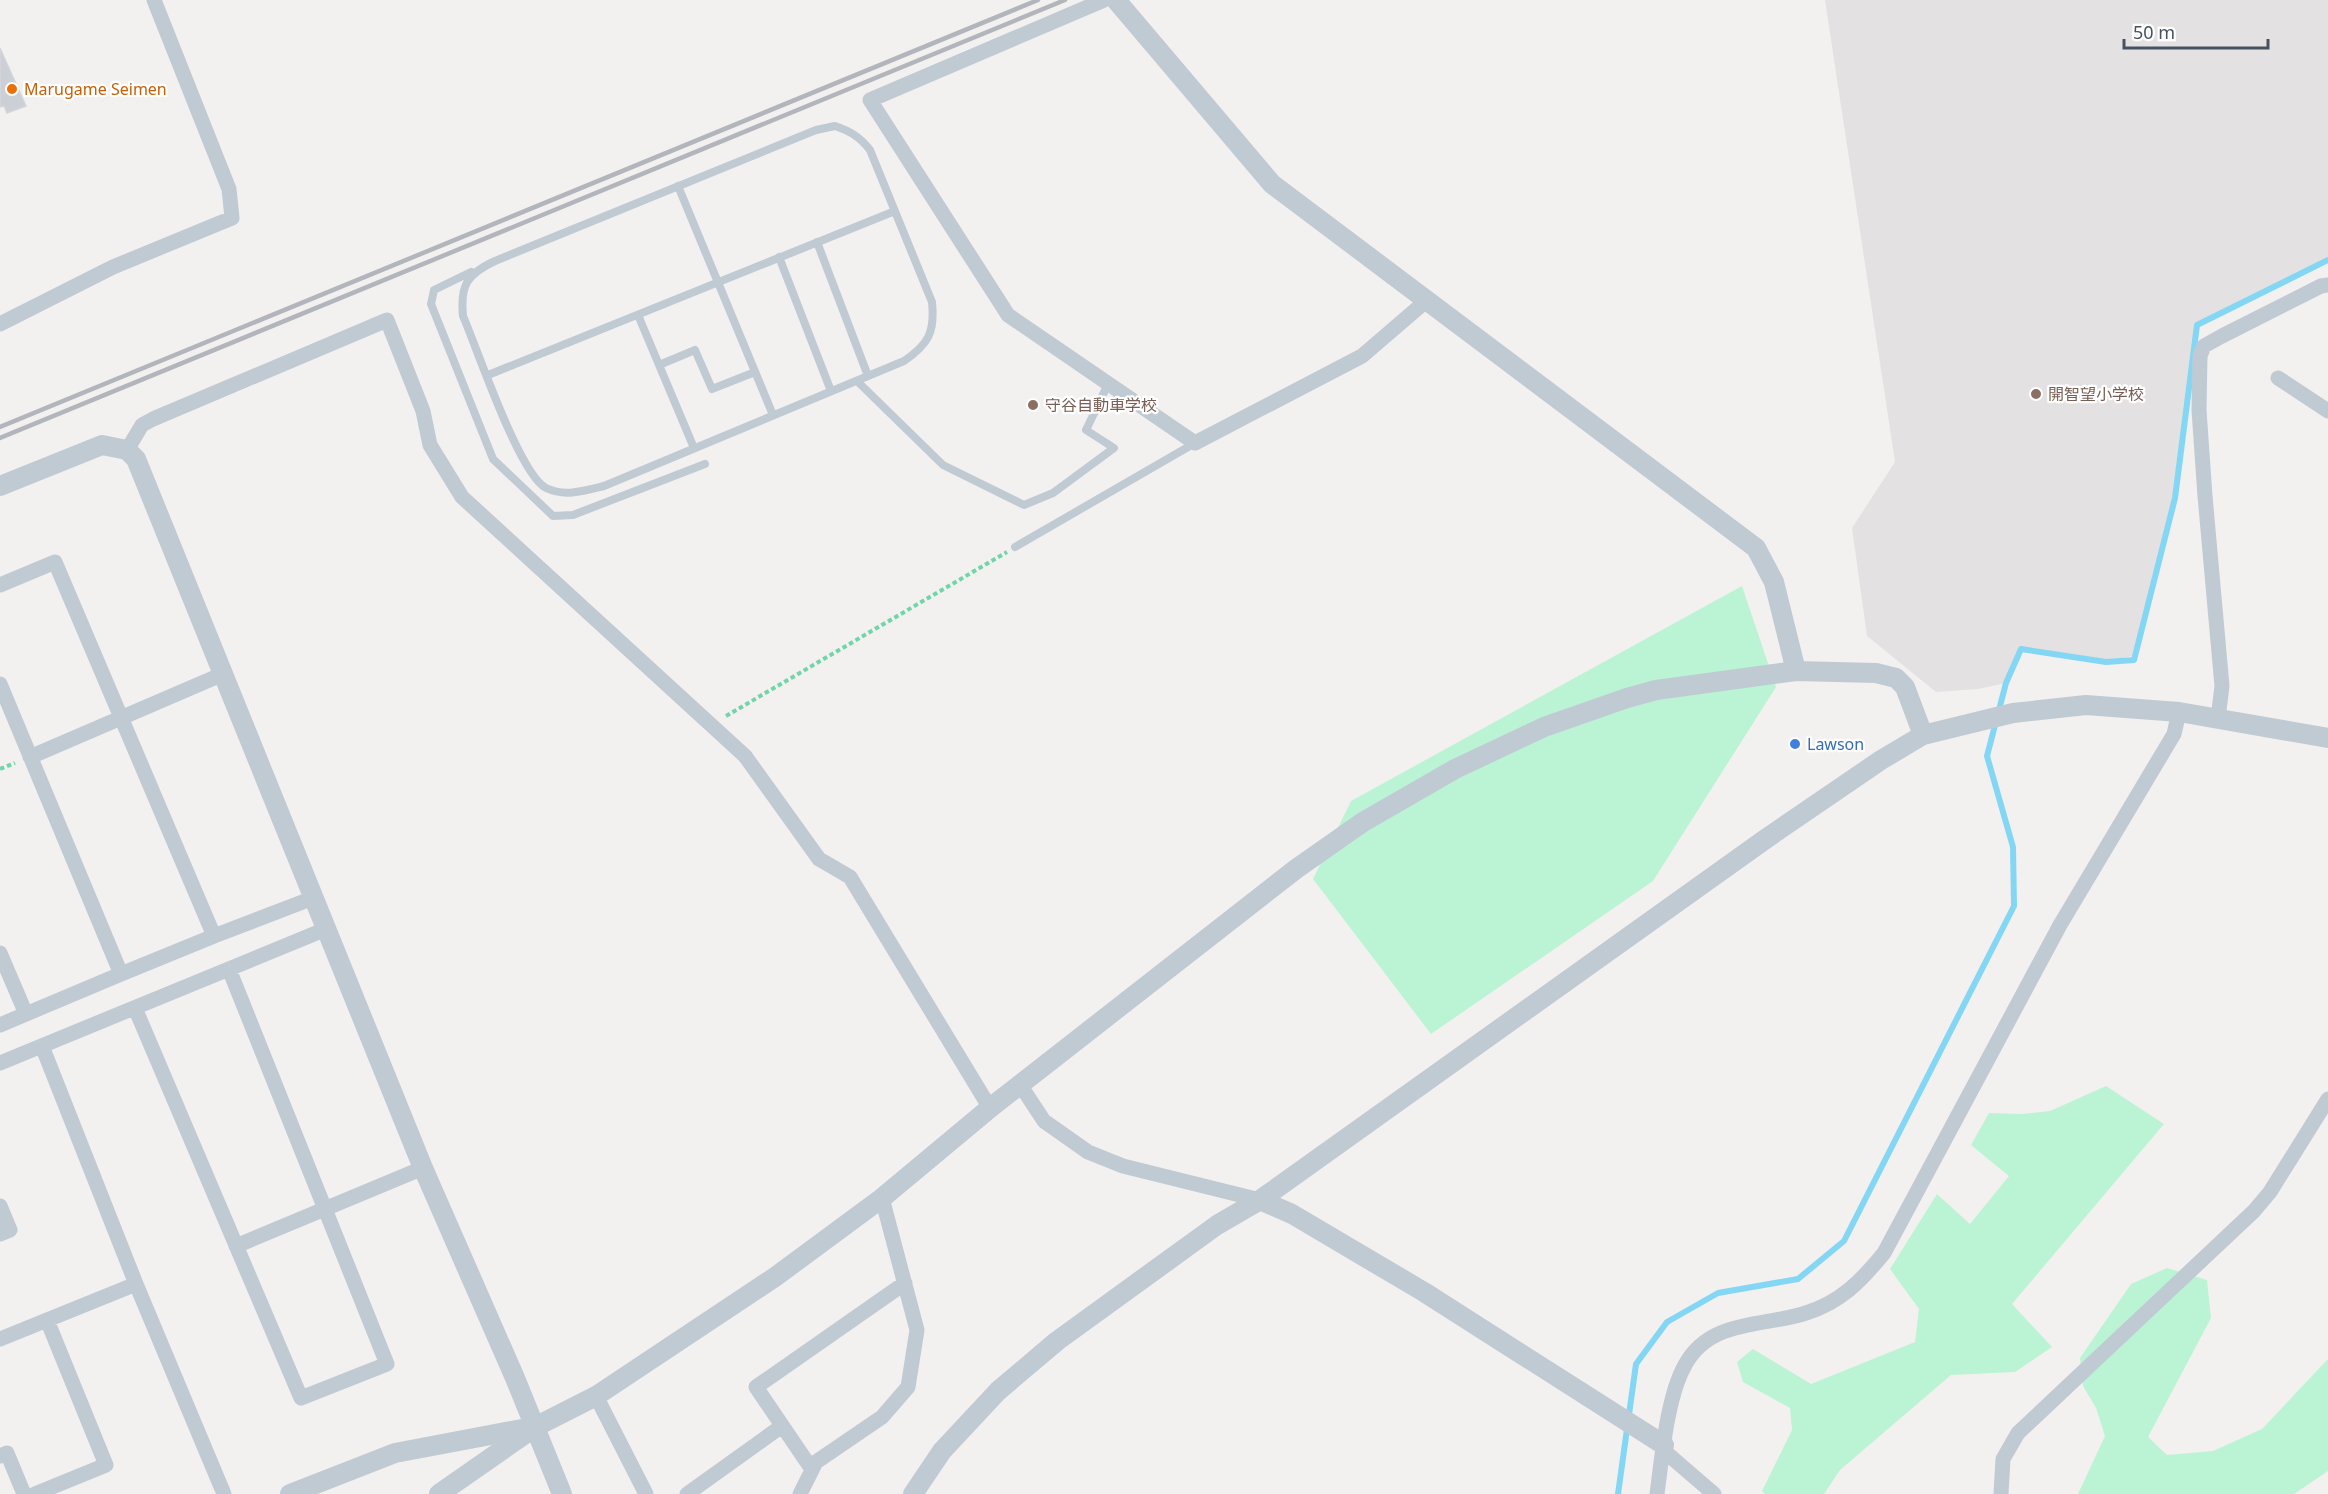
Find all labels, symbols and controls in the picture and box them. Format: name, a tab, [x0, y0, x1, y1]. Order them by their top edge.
scale bar	[2124, 12, 2268, 50]
text: 50 m	[2133, 20, 2175, 44]
place label: Marugame Seimen	[24, 78, 167, 100]
marker: Marugame Seimen	[5, 82, 19, 96]
place label: 開智望小学校	[2048, 383, 2144, 405]
marker: 開智望小学校	[2029, 387, 2043, 401]
place label: 守谷自動車学校	[1045, 394, 1157, 416]
marker: 守谷自動車学校	[1026, 398, 1040, 412]
place label: Lawson	[1807, 733, 1864, 755]
marker: Lawson	[1788, 737, 1802, 751]

